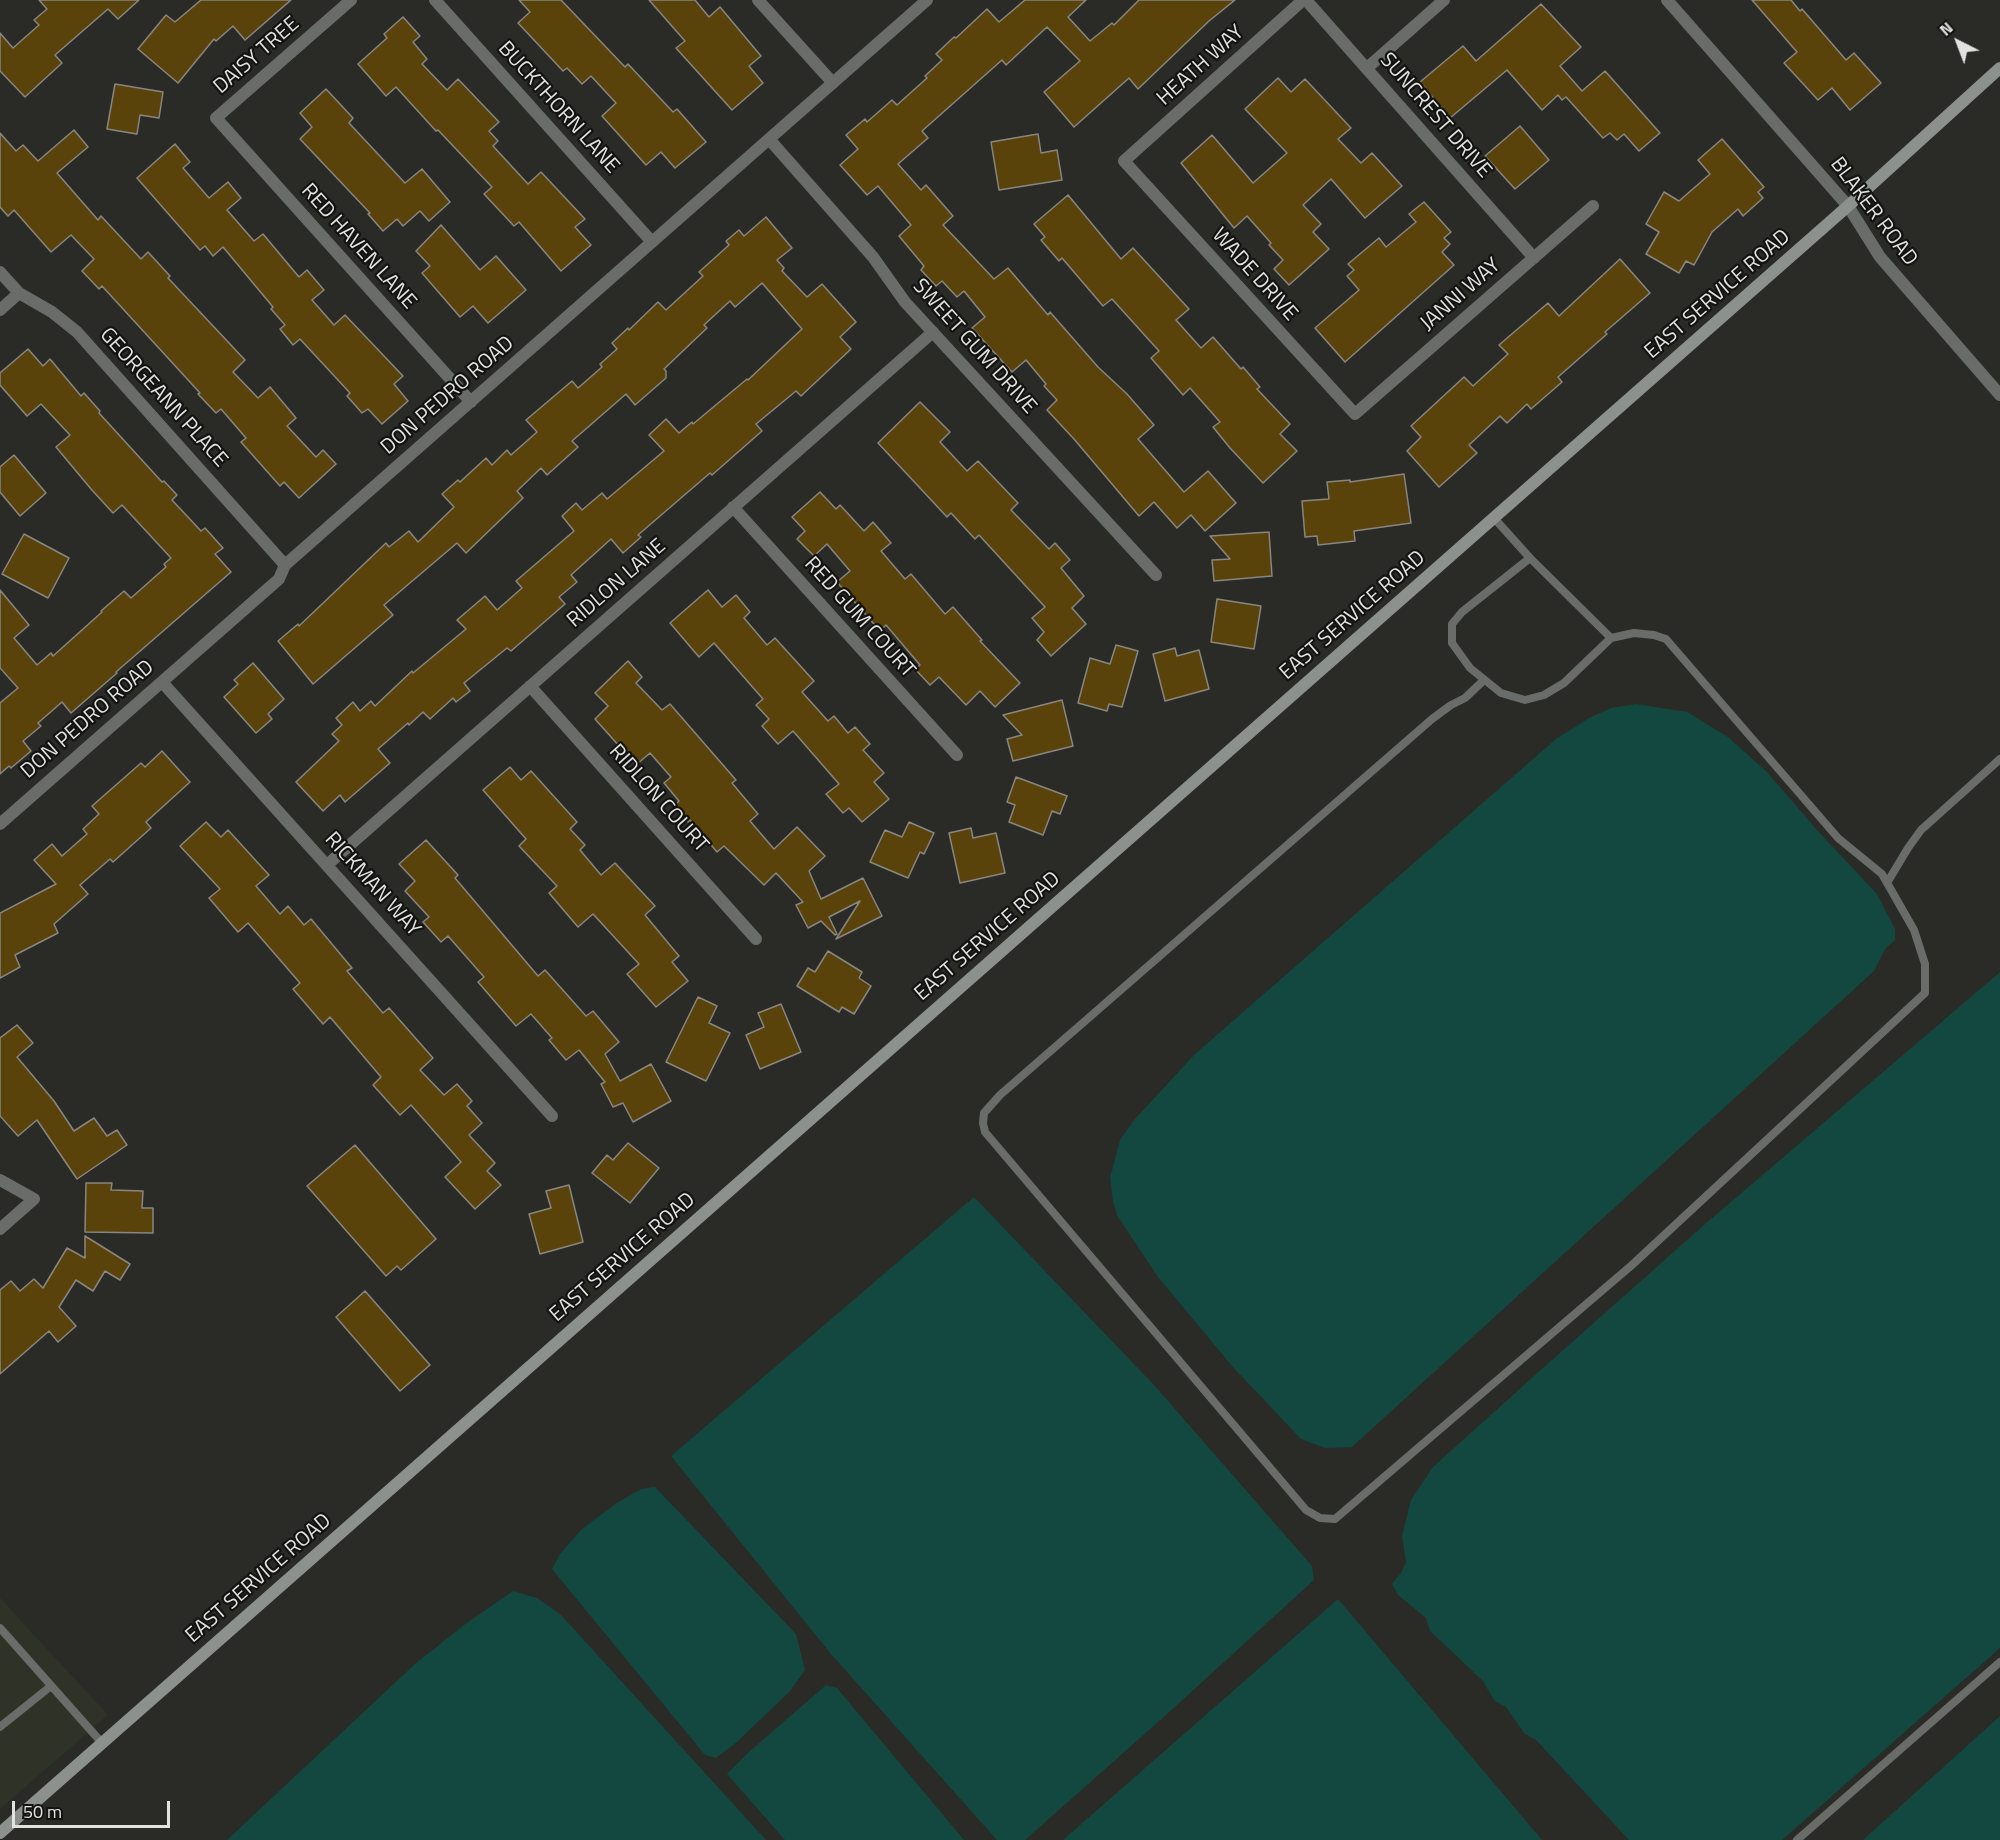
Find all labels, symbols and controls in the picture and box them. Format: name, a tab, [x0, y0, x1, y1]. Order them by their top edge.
street label: DAISY TREE	[209, 12, 305, 100]
north arrow	[1928, 12, 1988, 72]
text: N	[1934, 16, 1958, 41]
street label: HEATH WAY	[1152, 20, 1250, 112]
street label: BUCKTHORN LANE	[492, 37, 624, 179]
street label: SUNCREST DRIVE	[1374, 48, 1496, 184]
street label: BLAKER ROAD	[1824, 153, 1922, 271]
street label: RED HAVEN LANE	[295, 179, 421, 315]
street label: WADE DRIVE	[1206, 223, 1302, 327]
street label: EAST SERVICE ROAD	[1640, 225, 1796, 365]
street label: JANNI WAY	[1416, 253, 1506, 337]
street label: SWEET GUM DRIVE	[907, 274, 1041, 420]
street label: GEORGEANN PLACE	[94, 323, 232, 473]
street label: DON PEDRO ROAD	[376, 331, 520, 461]
street label: RIDLON LANE	[563, 534, 671, 634]
street label: EAST SERVICE ROAD	[1275, 546, 1431, 686]
street label: RED GUM COURT	[798, 552, 920, 684]
street label: DON PEDRO ROAD	[16, 655, 160, 785]
street label: RIDLON COURT	[603, 740, 713, 858]
street label: RICKMAN WAY	[319, 828, 425, 942]
street label: EAST SERVICE ROAD	[910, 867, 1066, 1007]
street label: EAST SERVICE ROAD	[545, 1188, 701, 1328]
street label: EAST SERVICE ROAD	[181, 1509, 337, 1649]
scale bar	[15, 1789, 172, 1827]
text: 50 m	[23, 1798, 62, 1825]

